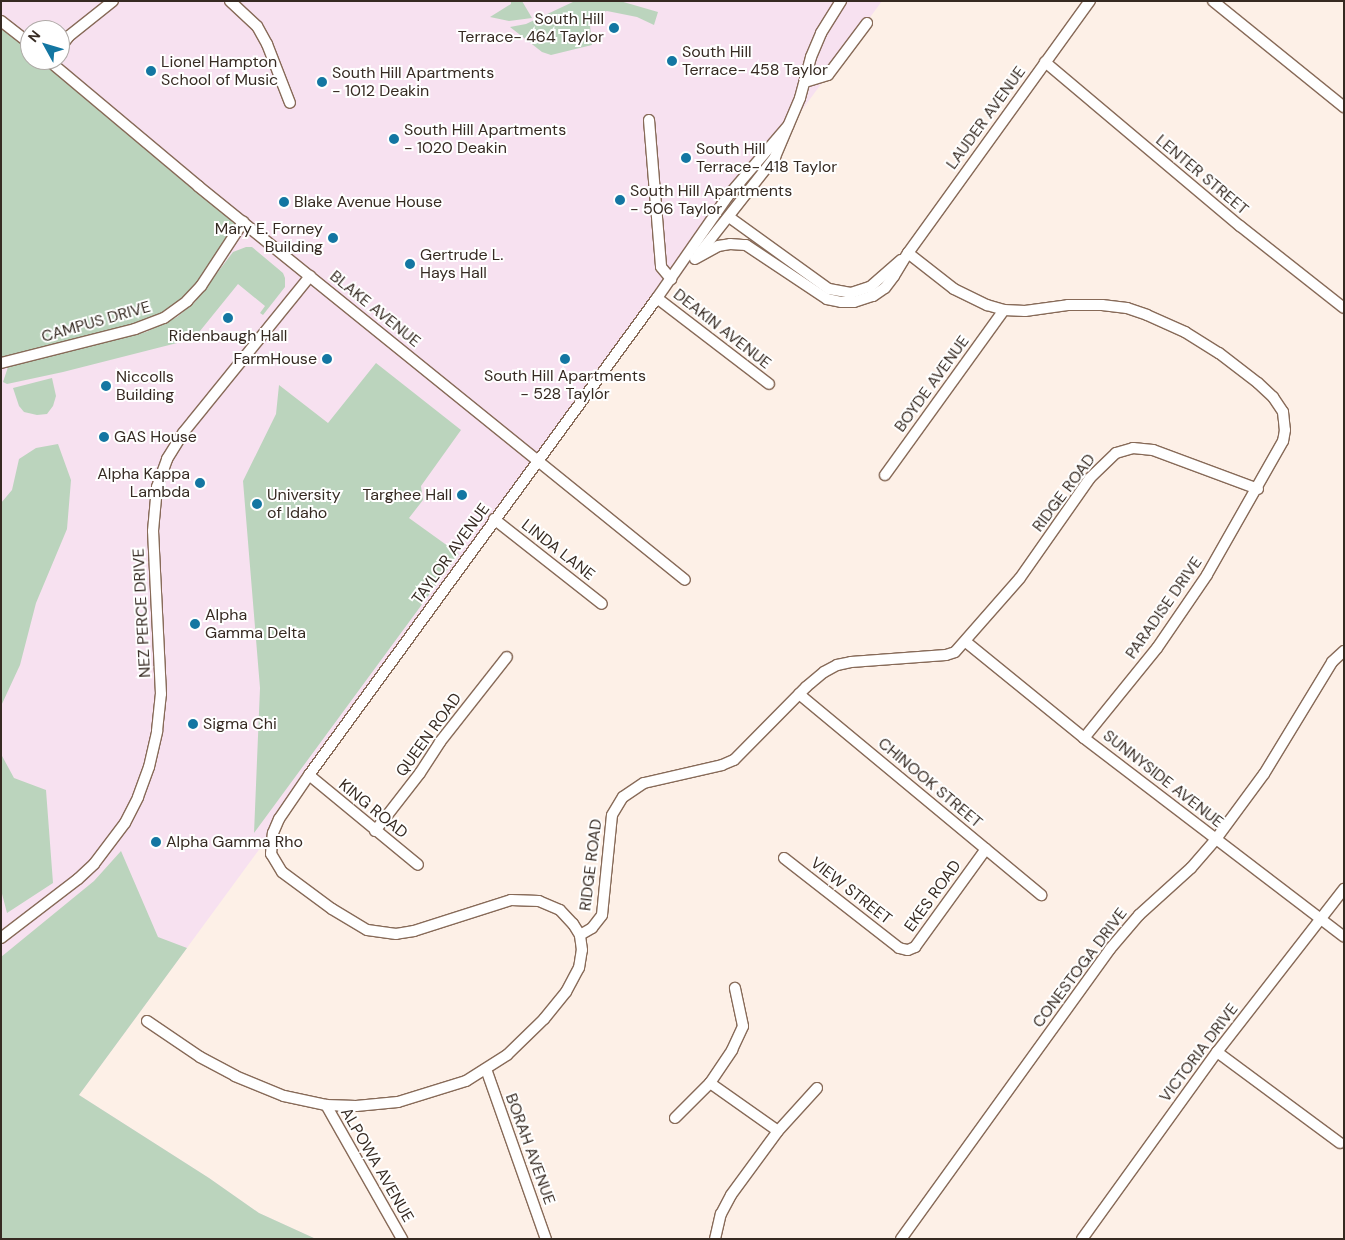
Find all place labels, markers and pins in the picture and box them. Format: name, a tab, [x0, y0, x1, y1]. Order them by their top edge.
place label: South Hill Terrace- 464 Taylor	[458, 9, 604, 47]
marker: South Hill Terrace- 464 Taylor	[608, 22, 620, 34]
place label: South Hill Terrace- 458 Taylor	[682, 42, 828, 80]
place label: Lionel Hampton School of Music	[161, 52, 278, 90]
marker: South Hill Terrace- 458 Taylor	[666, 55, 678, 67]
place label: South Hill Apartments - 1012 Deakin	[332, 63, 494, 101]
marker: Lionel Hampton School of Music	[145, 65, 157, 77]
marker: South Hill Apartments - 1012 Deakin	[316, 76, 328, 88]
place label: South Hill Apartments - 1020 Deakin	[404, 120, 566, 158]
marker: South Hill Apartments - 1020 Deakin	[388, 133, 400, 145]
place label: South Hill Terrace- 418 Taylor	[696, 139, 837, 177]
marker: South Hill Terrace- 418 Taylor	[680, 152, 692, 164]
place label: South Hill Apartments - 506 Taylor	[630, 181, 792, 219]
place label: Blake Avenue House	[294, 192, 442, 212]
marker: South Hill Apartments - 506 Taylor	[614, 194, 626, 206]
marker: Blake Avenue House	[278, 196, 290, 208]
place label: Mary E. Forney Building	[215, 219, 323, 257]
marker: Mary E. Forney Building	[327, 232, 339, 244]
place label: Gertrude L. Hays Hall	[420, 245, 503, 283]
marker: Gertrude L. Hays Hall	[404, 258, 416, 270]
marker: Ridenbaugh Hall	[222, 312, 234, 324]
place label: Ridenbaugh Hall	[169, 326, 287, 346]
place label: FarmHouse	[233, 349, 317, 369]
marker: FarmHouse	[321, 353, 333, 365]
marker: South Hill Apartments - 528 Taylor	[559, 353, 571, 365]
place label: South Hill Apartments - 528 Taylor	[484, 366, 646, 404]
place label: Niccolls Building	[116, 367, 174, 405]
marker: Niccolls Building	[100, 380, 112, 392]
place label: GAS House	[114, 427, 197, 447]
marker: GAS House	[98, 431, 110, 443]
place label: Alpha Kappa Lambda	[97, 464, 190, 502]
marker: Alpha Kappa Lambda	[194, 477, 206, 489]
place label: University of Idaho	[267, 485, 341, 523]
place label: Targhee Hall	[362, 485, 452, 505]
marker: Targhee Hall	[456, 489, 468, 501]
marker: University of Idaho	[251, 498, 263, 510]
place label: Alpha Gamma Delta	[205, 605, 306, 643]
marker: Alpha Gamma Delta	[189, 618, 201, 630]
place label: Sigma Chi	[203, 714, 277, 734]
marker: Sigma Chi	[187, 718, 199, 730]
place label: Alpha Gamma Rho	[166, 832, 303, 852]
marker: Alpha Gamma Rho	[150, 836, 162, 848]

